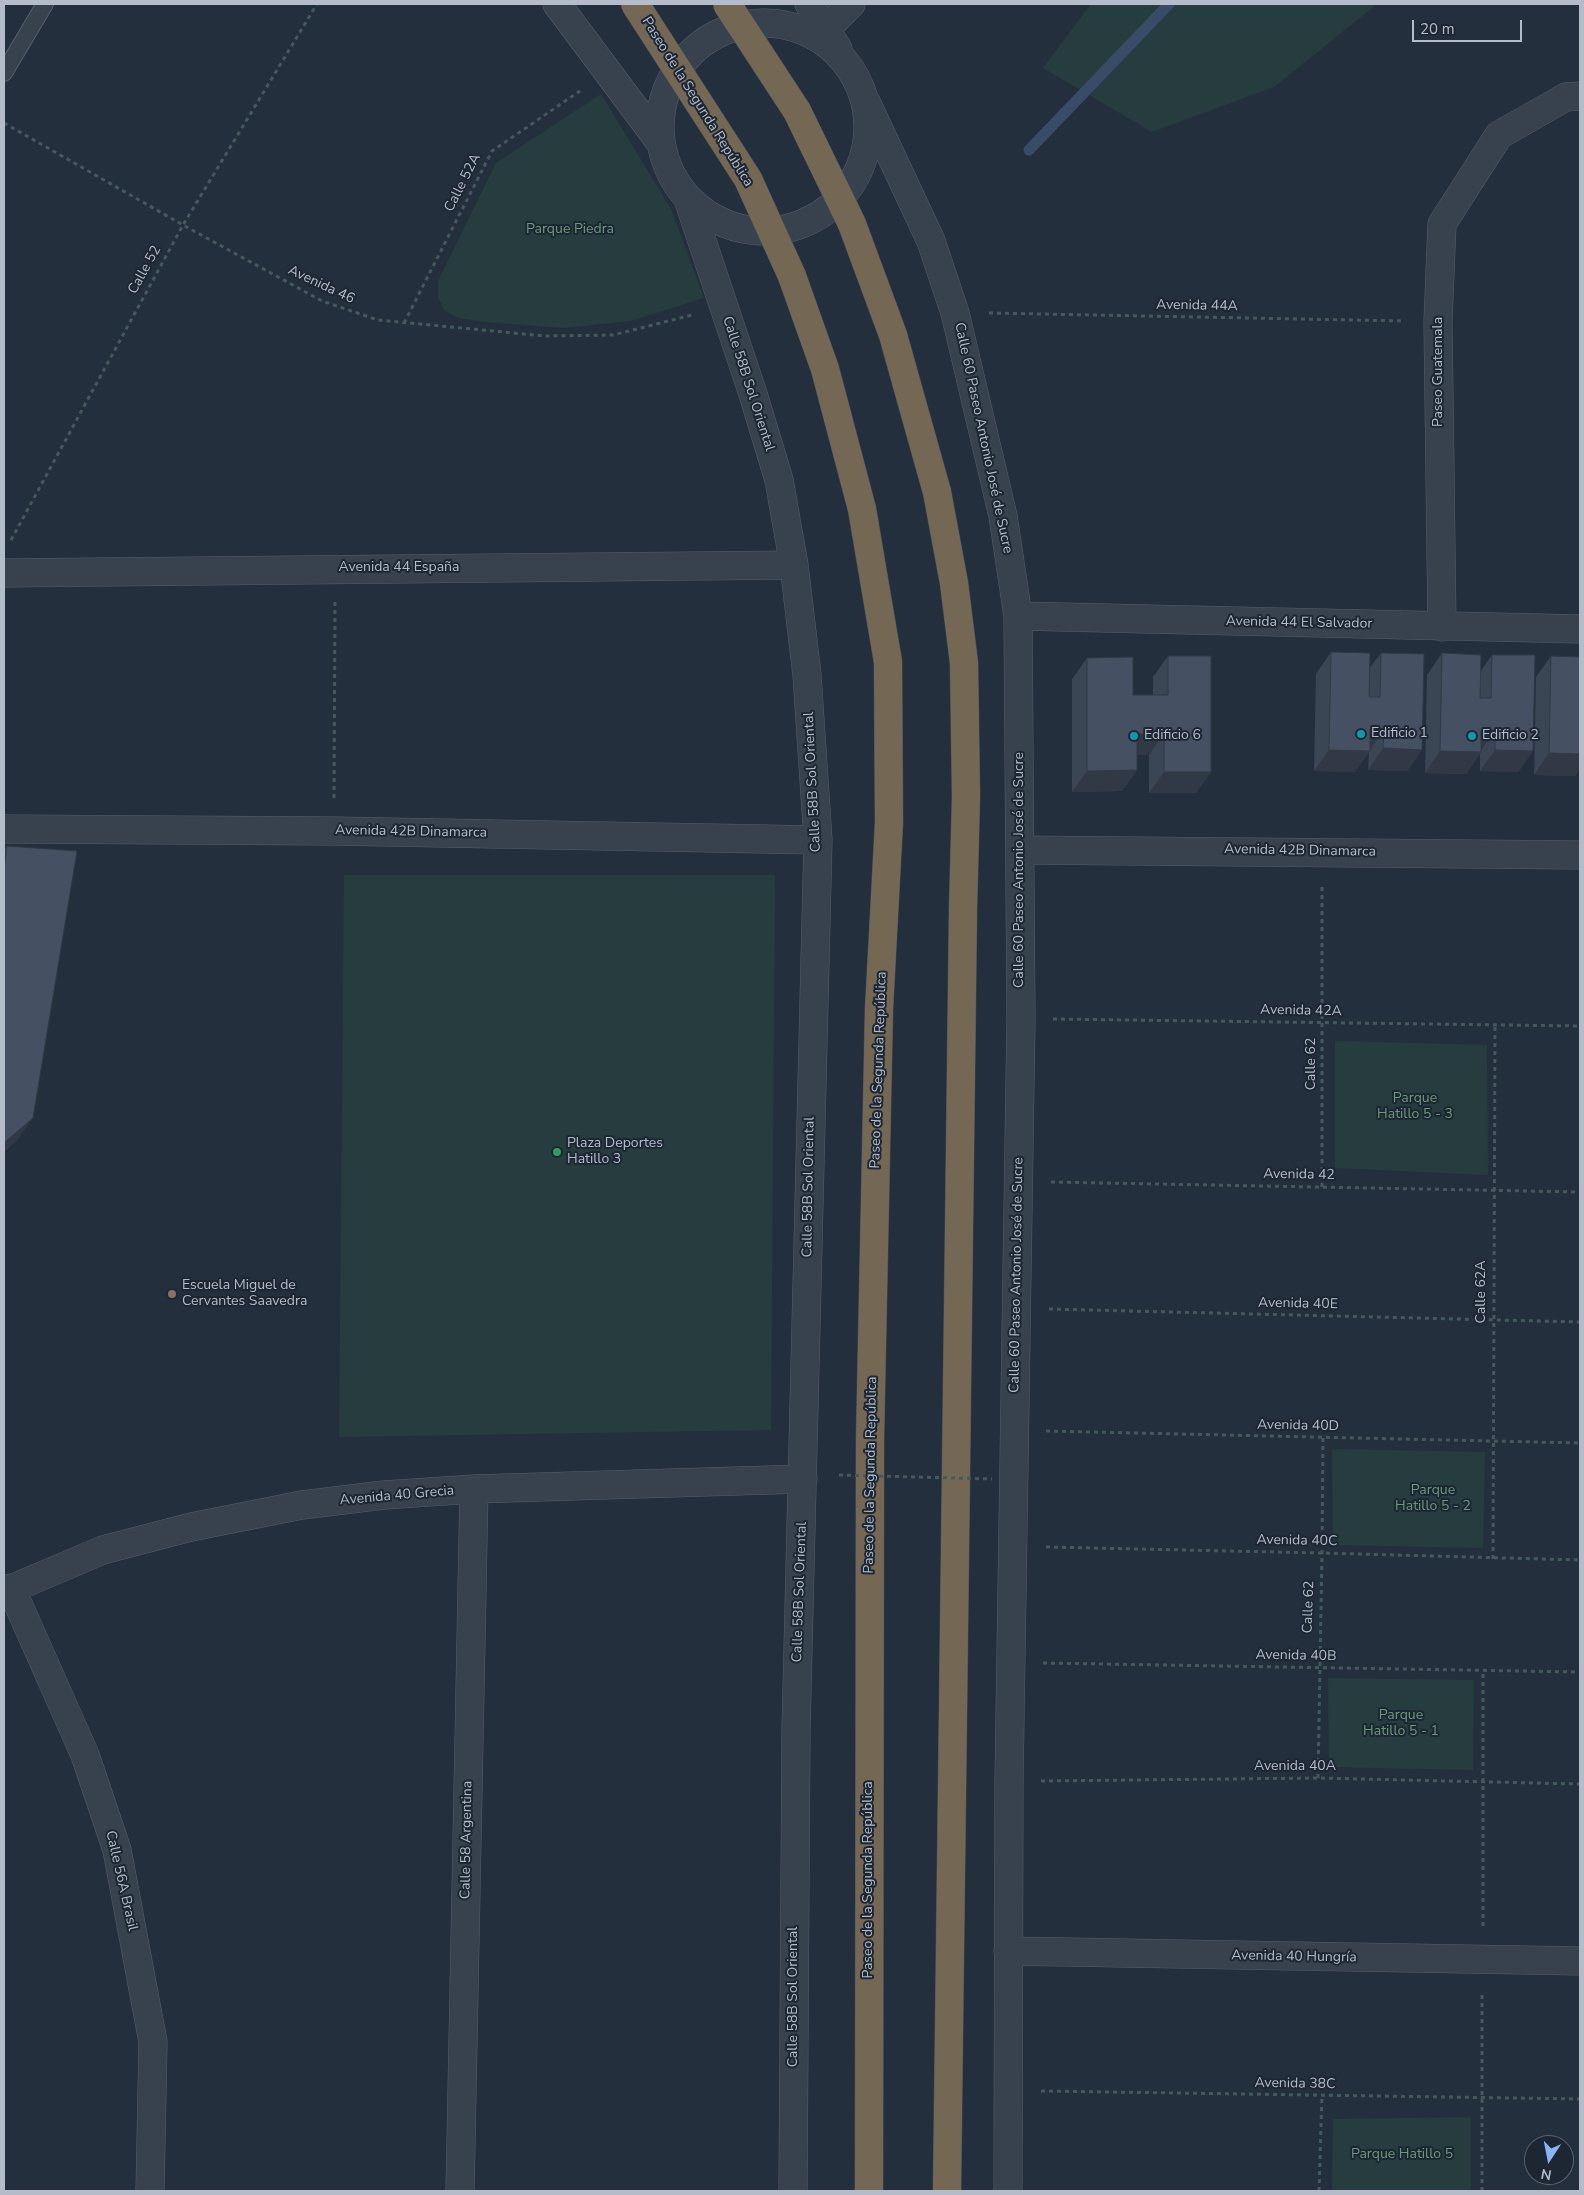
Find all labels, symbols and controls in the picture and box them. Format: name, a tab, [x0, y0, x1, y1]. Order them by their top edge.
scale bar	[1414, 10, 1524, 42]
street label: Paseo de la Segunda República	[638, 14, 756, 190]
text: 20 m	[1420, 19, 1455, 39]
street label: Calle 52A	[441, 151, 485, 215]
park label: Parque Piedra	[526, 222, 614, 238]
street label: Calle 52	[125, 243, 165, 297]
street label: Avenida 46	[285, 262, 357, 308]
street label: Avenida 44A	[1156, 297, 1238, 315]
street label: Calle 58B Sol Oriental	[718, 314, 778, 454]
street label: Paseo Guatemala	[1431, 317, 1447, 427]
street label: Calle 60 Paseo Antonio José de Sucre	[950, 321, 1016, 555]
street label: Avenida 44 España	[339, 560, 459, 576]
street label: Avenida 44 El Salvador	[1226, 613, 1372, 633]
street label: Calle 58B Sol Oriental	[801, 711, 825, 853]
place label: Edificio 1	[1371, 726, 1428, 742]
place label: Edificio 6	[1144, 728, 1201, 744]
marker: Edificio 1	[1355, 728, 1367, 740]
place label: Edificio 2	[1482, 728, 1539, 744]
marker: Edificio 6	[1128, 730, 1140, 742]
marker: Edificio 2	[1466, 730, 1478, 742]
street label: Calle 60 Paseo Antonio José de Sucre	[1012, 752, 1028, 988]
street label: Avenida 42B Dinamarca	[335, 822, 487, 842]
street label: Avenida 42B Dinamarca	[1224, 841, 1376, 861]
street label: Paseo de la Segunda República	[867, 971, 891, 1169]
street label: Avenida 42A	[1260, 1002, 1342, 1020]
street label: Calle 62	[1304, 1038, 1320, 1090]
park label: Parque Hatillo 5 - 3	[1377, 1091, 1453, 1124]
street label: Calle 58B Sol Oriental	[799, 1116, 819, 1258]
place label: Plaza Deportes Hatillo 3	[567, 1136, 663, 1168]
marker: Plaza Deportes Hatillo 3	[551, 1146, 563, 1158]
street label: Calle 60 Paseo Antonio José de Sucre	[1007, 1157, 1027, 1393]
street label: Avenida 42	[1263, 1166, 1335, 1184]
street label: Calle 62A	[1474, 1261, 1490, 1323]
place label: Escuela Miguel de Cervantes Saavedra	[182, 1278, 307, 1310]
marker: Escuela Miguel de Cervantes Saavedra	[166, 1288, 178, 1300]
street label: Avenida 40E	[1258, 1295, 1338, 1313]
street label: Paseo de la Segunda República	[861, 1376, 881, 1574]
street label: Avenida 40D	[1257, 1417, 1339, 1435]
street label: Avenida 40 Grecia	[339, 1483, 455, 1509]
park label: Parque Hatillo 5 - 2	[1395, 1483, 1471, 1515]
street label: Calle 58B Sol Oriental	[789, 1521, 811, 1663]
street label: Avenida 40C	[1256, 1532, 1338, 1550]
street label: Calle 62	[1300, 1580, 1318, 1634]
street label: Avenida 40B	[1255, 1647, 1337, 1665]
park label: Parque Hatillo 5 - 1	[1363, 1708, 1439, 1740]
street label: Avenida 40A	[1254, 1759, 1336, 1775]
street label: Calle 58 Argentina	[458, 1781, 476, 1899]
street label: Paseo de la Segunda República	[861, 1781, 877, 1979]
street label: Calle 56A Brasil	[101, 1829, 141, 1933]
street label: Calle 58B Sol Oriental	[786, 1927, 802, 2067]
street label: Avenida 40 Hungría	[1231, 1948, 1357, 1966]
street label: Avenida 38C	[1254, 2075, 1336, 2093]
north arrow	[1524, 2135, 1574, 2185]
park label: Parque Hatillo 5	[1351, 2147, 1453, 2163]
text: N	[1539, 2164, 1553, 2185]

